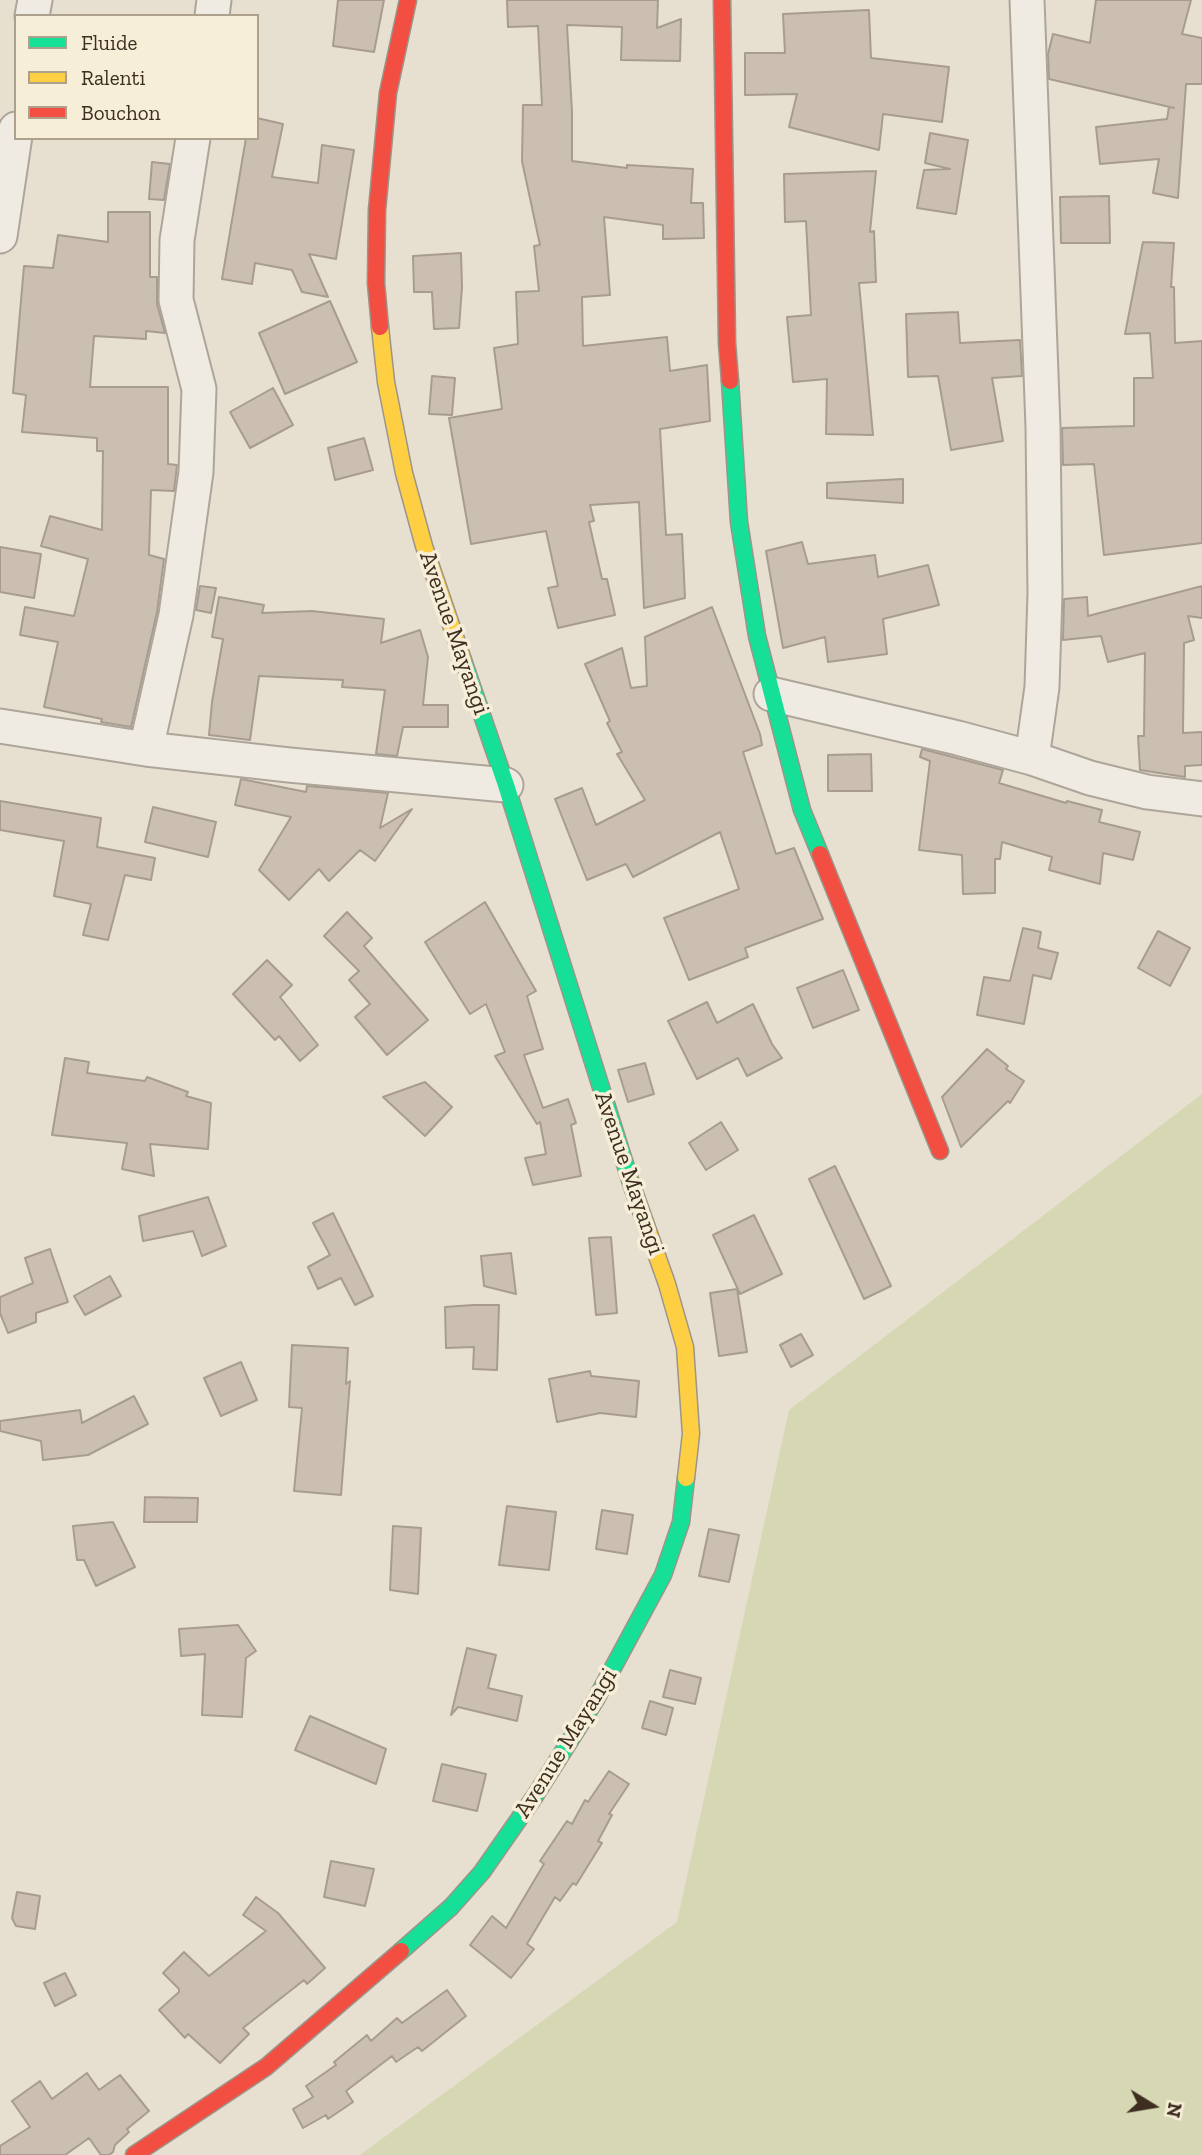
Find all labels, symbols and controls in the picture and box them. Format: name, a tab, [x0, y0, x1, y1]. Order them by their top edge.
legend	[14, 14, 259, 140]
text: Fluide	[81, 30, 137, 55]
text: Ralenti	[81, 65, 145, 90]
text: Bouchon	[81, 100, 161, 125]
street label: Avenue Mayangi	[413, 547, 495, 719]
street label: Avenue Mayangi	[588, 1087, 670, 1259]
street label: Avenue Mayangi	[508, 1663, 624, 1823]
north arrow	[1118, 2071, 1188, 2141]
text: N	[1161, 2101, 1187, 2119]

